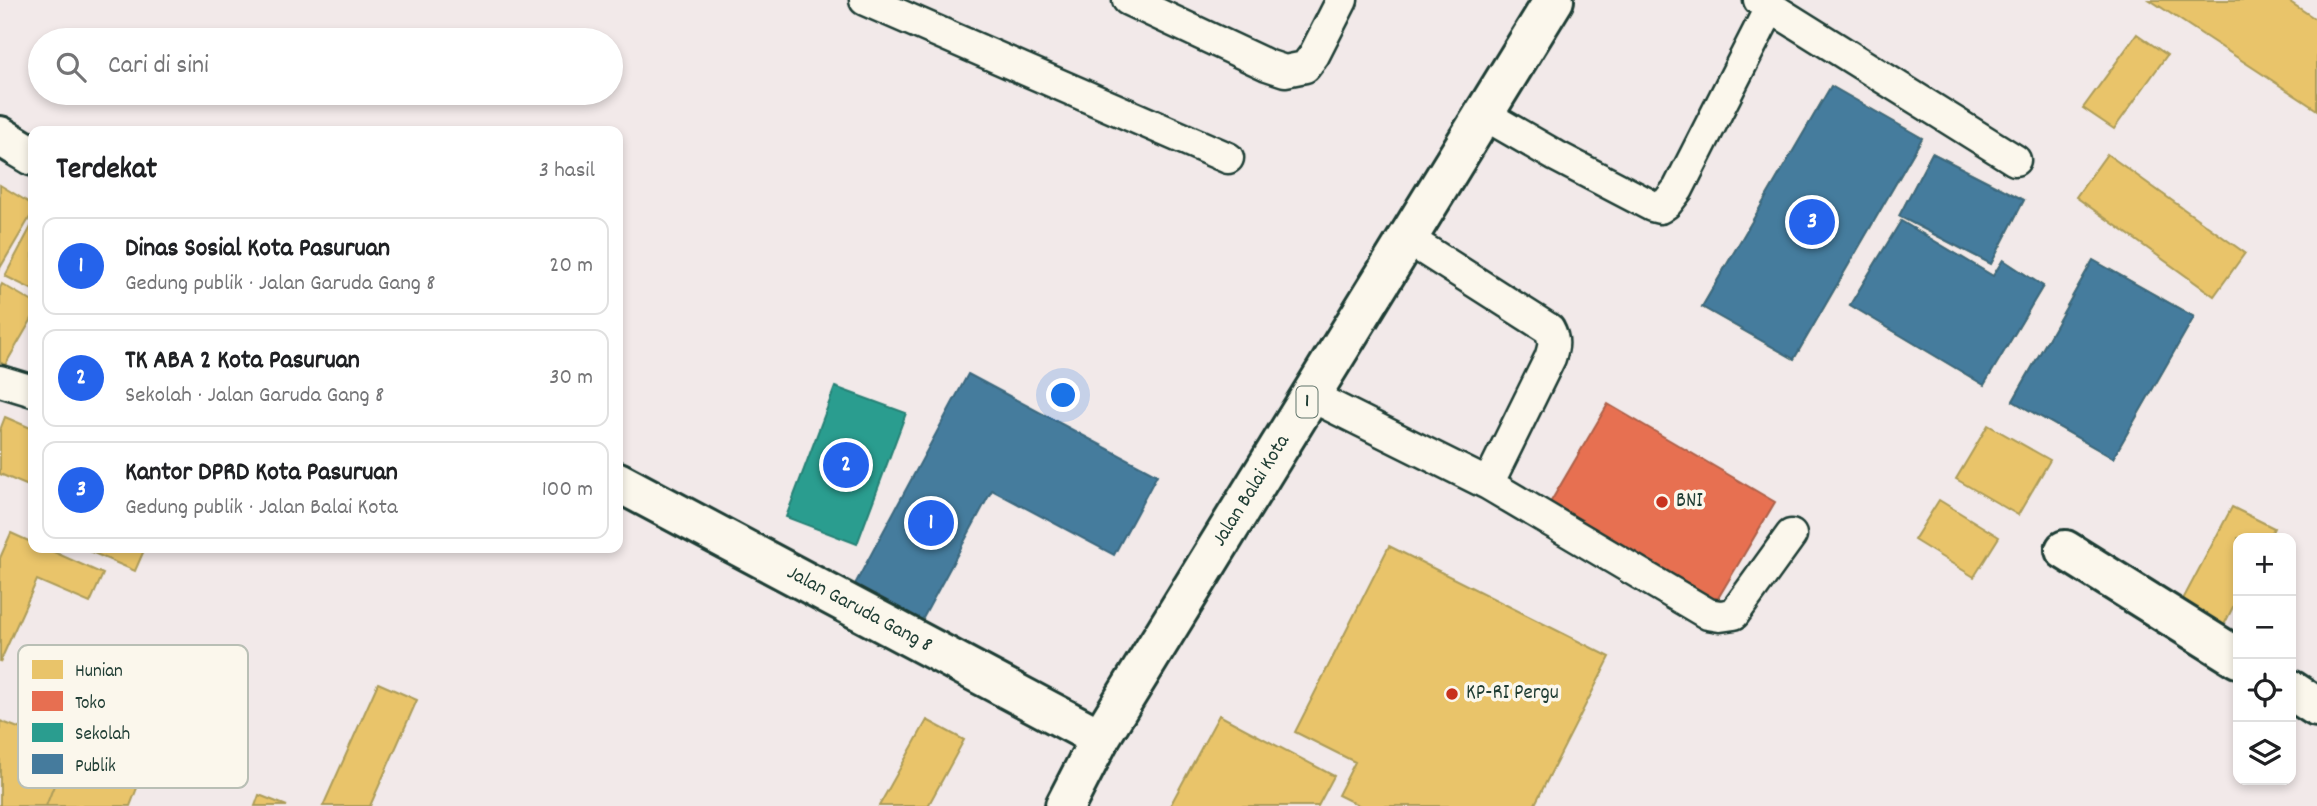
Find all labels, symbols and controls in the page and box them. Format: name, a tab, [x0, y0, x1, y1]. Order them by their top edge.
search box	[28, 28, 623, 105]
icon: search	[52, 48, 90, 86]
text: Cari di sini	[108, 48, 209, 85]
text: Terdekat	[56, 150, 157, 193]
text: 3 hasil	[539, 155, 595, 188]
pin: 3	[1789, 196, 1835, 248]
text: Dinas Sosial Kota Pasuruan	[125, 231, 390, 268]
text: 1	[78, 250, 84, 283]
text: 20 m	[549, 250, 593, 283]
text: Gedung publik · Jalan Garuda Gang 8	[125, 268, 435, 301]
text: TK ABA 2 Kota Pasuruan	[125, 343, 360, 380]
text: 2	[76, 362, 86, 395]
text: 30 m	[549, 362, 593, 395]
your location	[1046, 378, 1080, 412]
text: Sekolah · Jalan Garuda Gang 8	[125, 380, 384, 413]
road number: 1	[1296, 386, 1318, 418]
street label: Jalan Balai Kota	[1206, 428, 1299, 553]
pin: 2	[823, 439, 869, 491]
text: Kantor DPRD Kota Pasuruan	[125, 455, 398, 492]
text: 3	[76, 474, 86, 507]
text: 100 m	[542, 474, 593, 507]
place label: BNI	[1676, 487, 1703, 517]
text: Gedung publik · Jalan Balai Kota	[125, 492, 398, 525]
marker: BNI	[1654, 494, 1670, 510]
pin: 1	[908, 497, 954, 549]
map controls	[2233, 533, 2296, 785]
button: +	[2233, 533, 2296, 596]
street label: Jalan Garuda Gang 8	[781, 559, 937, 661]
button: −	[2233, 596, 2296, 659]
legend	[18, 645, 248, 788]
text: Hunian	[75, 659, 123, 686]
button: locate	[2233, 659, 2296, 722]
place label: KP-RI Pergu	[1466, 679, 1559, 709]
marker: KP-RI Pergu	[1444, 686, 1460, 702]
text: Toko	[75, 691, 106, 718]
text: Sekolah	[75, 722, 130, 749]
button: layers	[2233, 722, 2296, 785]
text: Publik	[75, 754, 116, 781]

